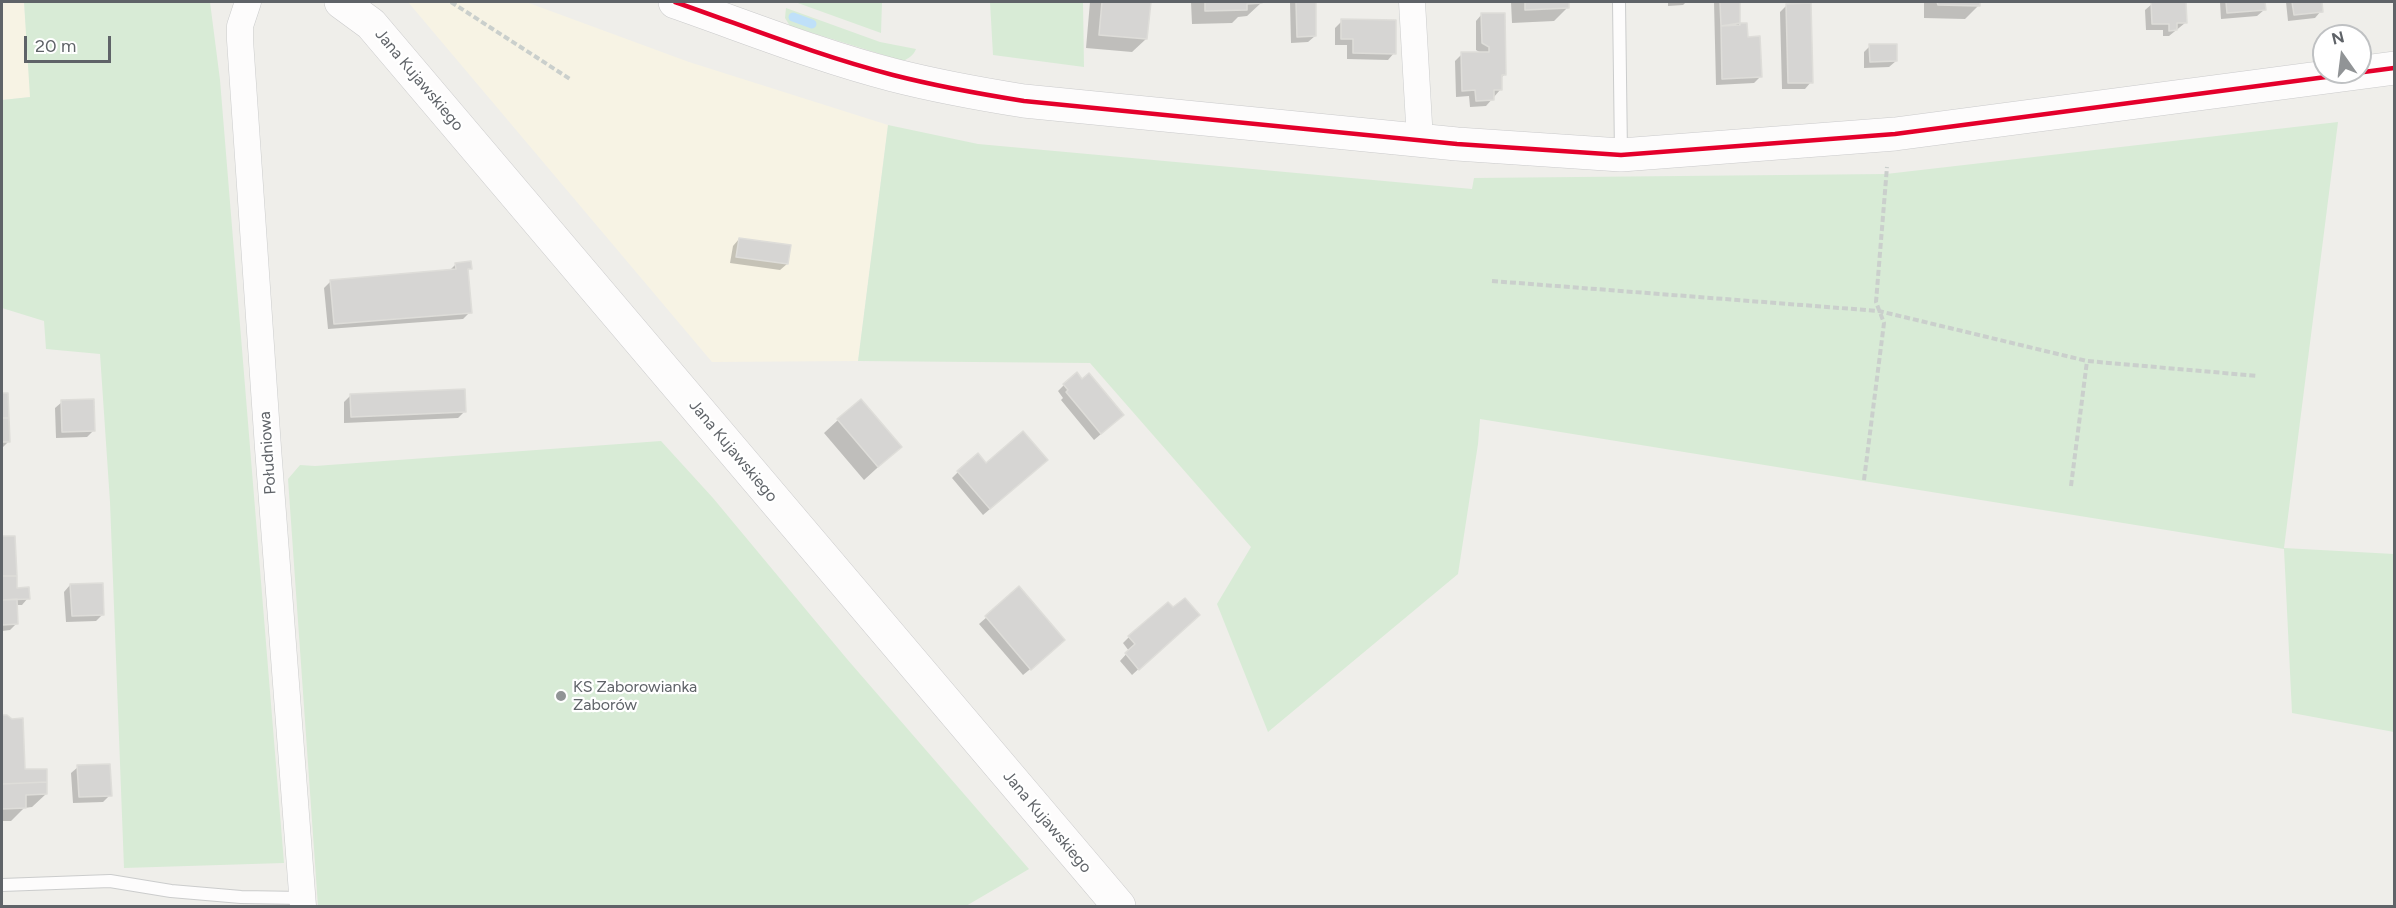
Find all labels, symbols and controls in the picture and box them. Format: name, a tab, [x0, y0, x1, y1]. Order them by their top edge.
scale bar	[27, 24, 114, 62]
north arrow	[2312, 24, 2372, 84]
street label: Jana Kujawskiego	[371, 25, 467, 135]
text: N	[2330, 27, 2346, 49]
text: 20 m	[35, 35, 76, 57]
street label: Jana Kujawskiego	[685, 396, 781, 506]
street label: Południowa	[256, 411, 280, 495]
place label: KS Zaborowianka Zaborów	[573, 677, 697, 715]
marker: KS Zaborowianka Zaborów	[554, 689, 568, 703]
street label: Jana Kujawskiego	[999, 767, 1095, 877]

